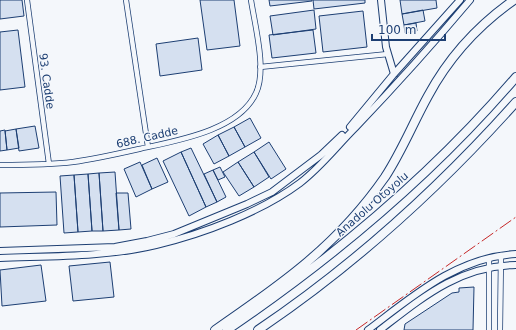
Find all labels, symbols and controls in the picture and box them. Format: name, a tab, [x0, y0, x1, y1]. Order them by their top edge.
scale bar	[372, 16, 445, 42]
text: 100 m	[378, 23, 416, 37]
street label: 93. Cadde	[36, 52, 57, 110]
street label: 688. Cadde	[115, 124, 180, 151]
street label: Anadolu Otoyolu	[334, 169, 411, 239]

